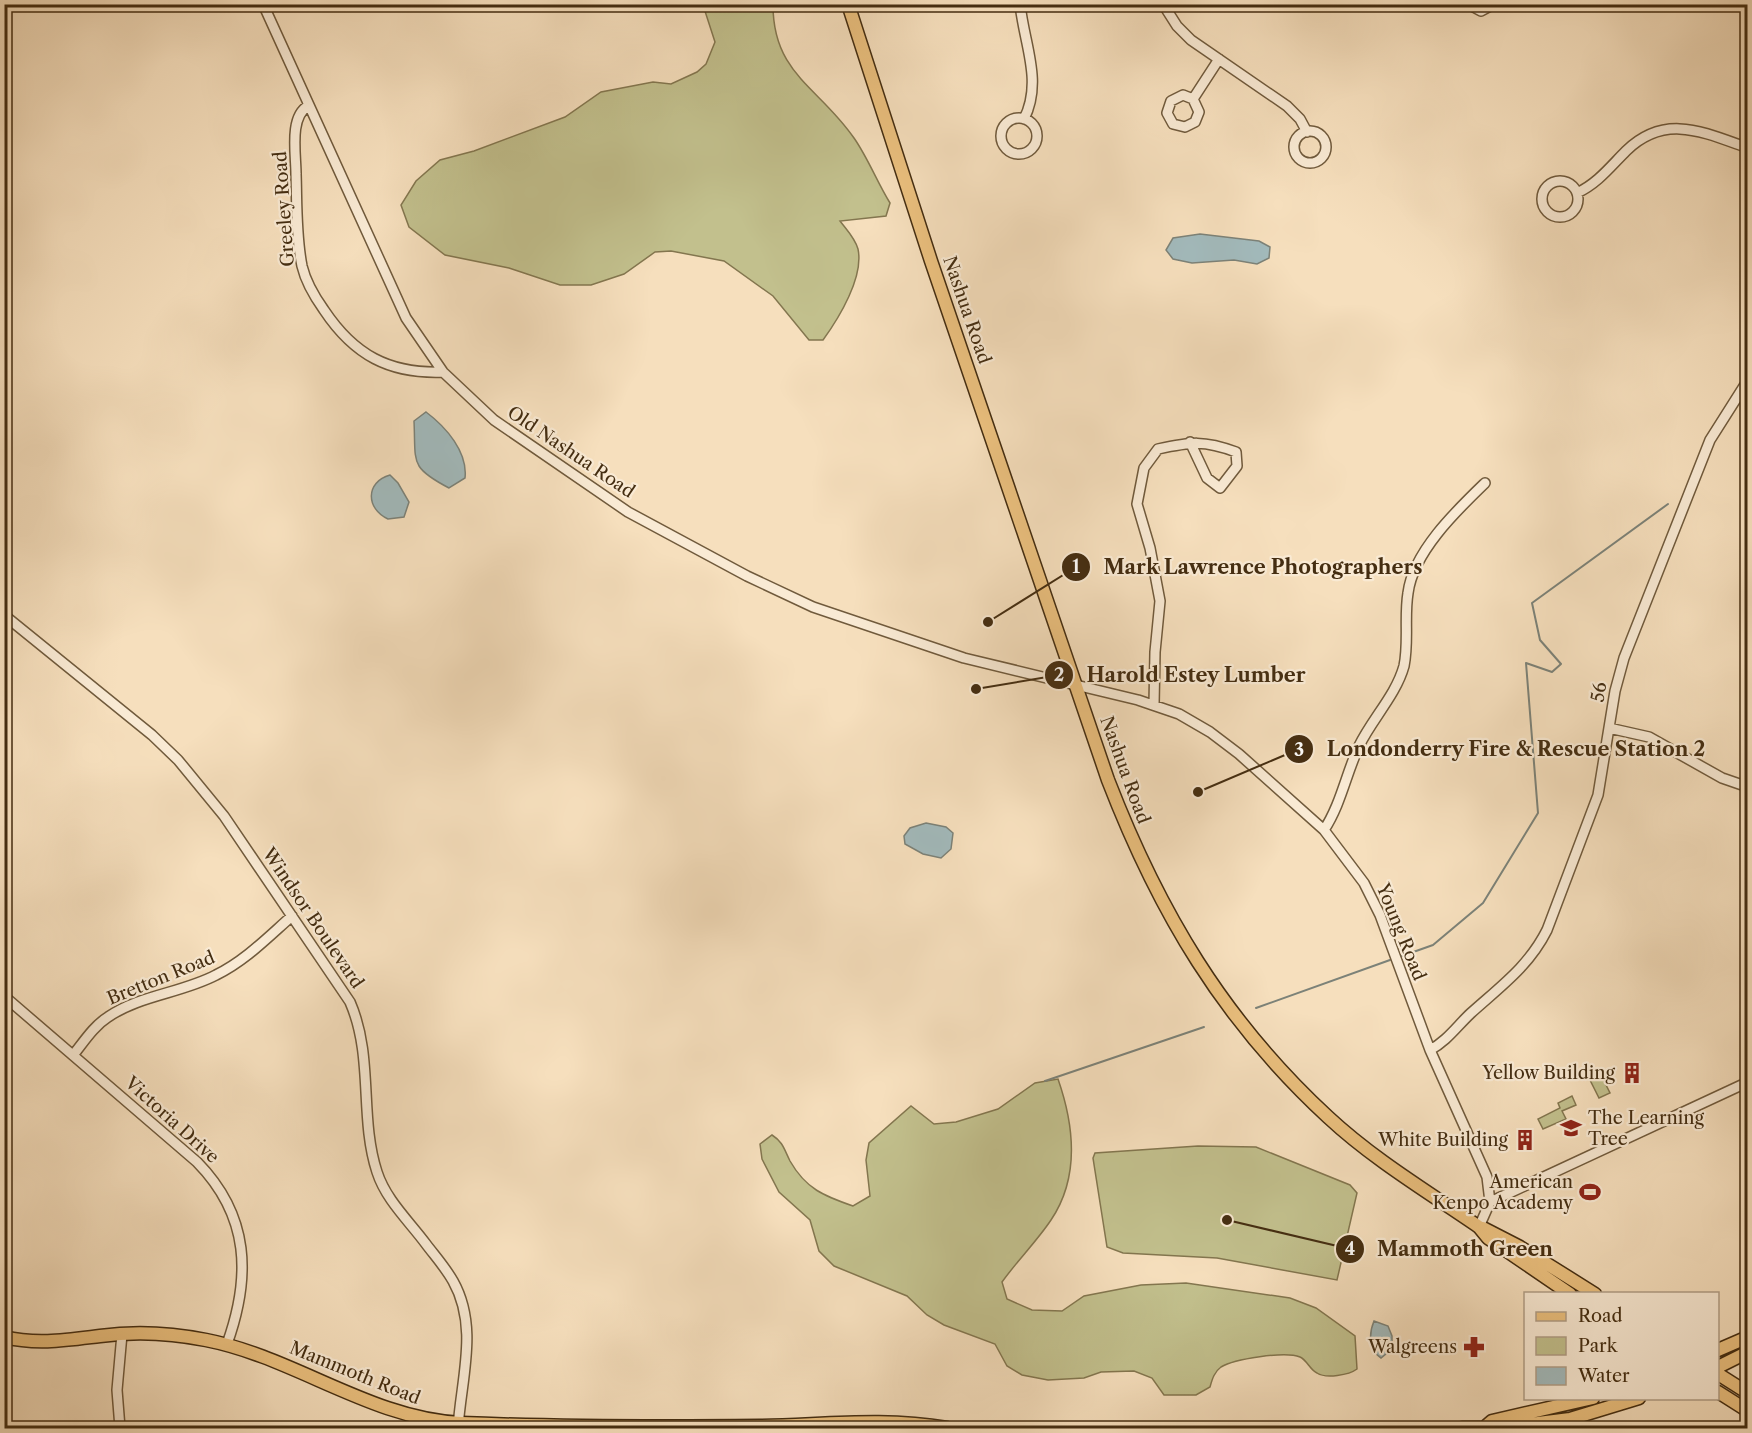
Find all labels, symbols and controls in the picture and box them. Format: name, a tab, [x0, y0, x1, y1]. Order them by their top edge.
street label: Greeley Road	[269, 150, 299, 268]
street label: Nashua Road	[938, 253, 996, 367]
street label: Old Nashua Road	[503, 401, 639, 503]
callout: Mark Lawrence Photographers	[1061, 548, 1435, 586]
text: Mark Lawrence Photographers	[1103, 555, 1423, 579]
text: 1	[1072, 556, 1080, 578]
callout: Harold Estey Lumber	[1044, 656, 1318, 694]
text: Harold Estey Lumber	[1086, 663, 1306, 687]
text: 2	[1054, 664, 1064, 686]
street label: 56	[1586, 680, 1612, 704]
street label: Nashua Road	[1095, 713, 1155, 827]
callout: Londonderry Fire & Rescue Station 2	[1284, 730, 1717, 768]
text: Londonderry Fire & Rescue Station 2	[1327, 737, 1705, 761]
text: 3	[1294, 739, 1304, 761]
street label: Windsor Boulevard	[257, 843, 368, 993]
street label: Young Road	[1371, 879, 1430, 984]
street label: Bretton Road	[104, 946, 218, 1010]
building icon: Yellow Building	[1620, 1061, 1644, 1085]
place label: Yellow Building	[1481, 1062, 1615, 1084]
street label: Victoria Drive	[120, 1071, 224, 1168]
place label: The Learning Tree	[1588, 1107, 1705, 1150]
school or university icon: The Learning Tree	[1559, 1116, 1583, 1140]
building icon: White Building	[1513, 1128, 1537, 1152]
place label: White Building	[1377, 1129, 1508, 1151]
place label: American Kenpo Academy	[1433, 1171, 1574, 1214]
sports icon: American Kenpo Academy	[1578, 1180, 1602, 1204]
callout: Mammoth Green	[1335, 1230, 1565, 1268]
text: Mammoth Green	[1377, 1237, 1553, 1261]
text: 4	[1345, 1238, 1355, 1260]
legend	[1524, 1292, 1719, 1400]
text: Road	[1578, 1305, 1623, 1327]
pharmacy icon: Walgreens	[1462, 1335, 1486, 1359]
text: Park	[1578, 1335, 1619, 1357]
place label: Walgreens	[1367, 1336, 1457, 1358]
street label: Mammoth Road	[286, 1337, 424, 1409]
text: Water	[1577, 1365, 1630, 1387]

